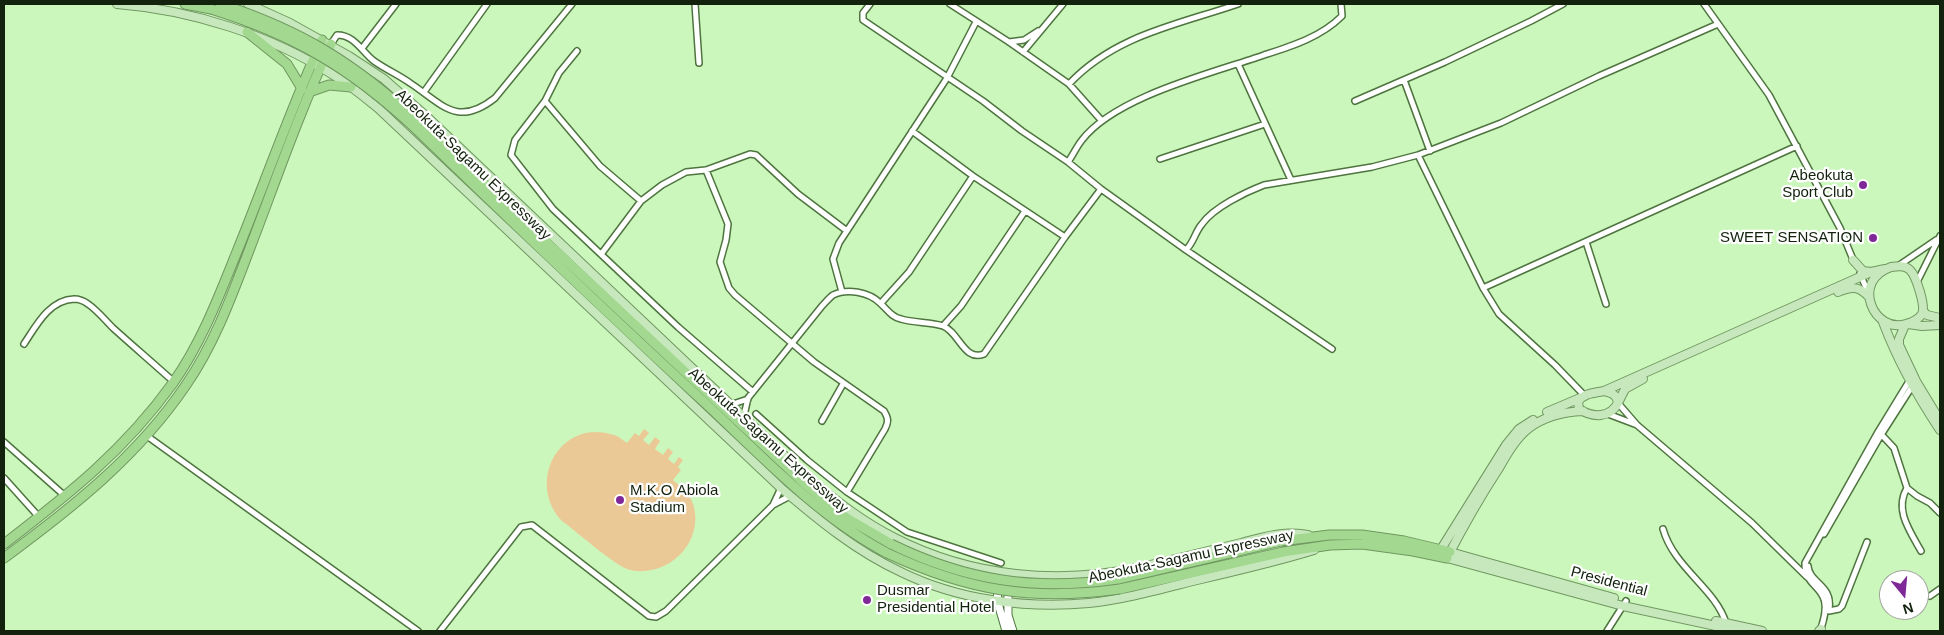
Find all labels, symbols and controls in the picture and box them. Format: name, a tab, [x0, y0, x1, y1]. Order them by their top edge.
street label: Abeokuta-Sagamu Expressway	[391, 86, 555, 244]
place label: Abeokuta Sport Club	[1782, 167, 1853, 202]
marker: Abeokuta Sport Club	[1857, 179, 1869, 191]
place label: SWEET SENSATION	[1720, 229, 1863, 247]
marker: SWEET SENSATION	[1867, 232, 1879, 244]
street label: Abeokuta-Sagamu Expressway	[684, 364, 852, 518]
place label: M.K.O Abiola Stadium	[630, 482, 718, 517]
marker: M.K.O Abiola Stadium	[614, 494, 626, 506]
street label: Abeokuta-Sagamu Expressway	[1087, 526, 1295, 588]
street label: Presidential	[1569, 563, 1649, 601]
north arrow	[1879, 570, 1929, 620]
place label: Dusmar Presidential Hotel	[877, 582, 995, 617]
marker: Dusmar Presidential Hotel	[861, 594, 873, 606]
text: N	[1901, 599, 1915, 618]

